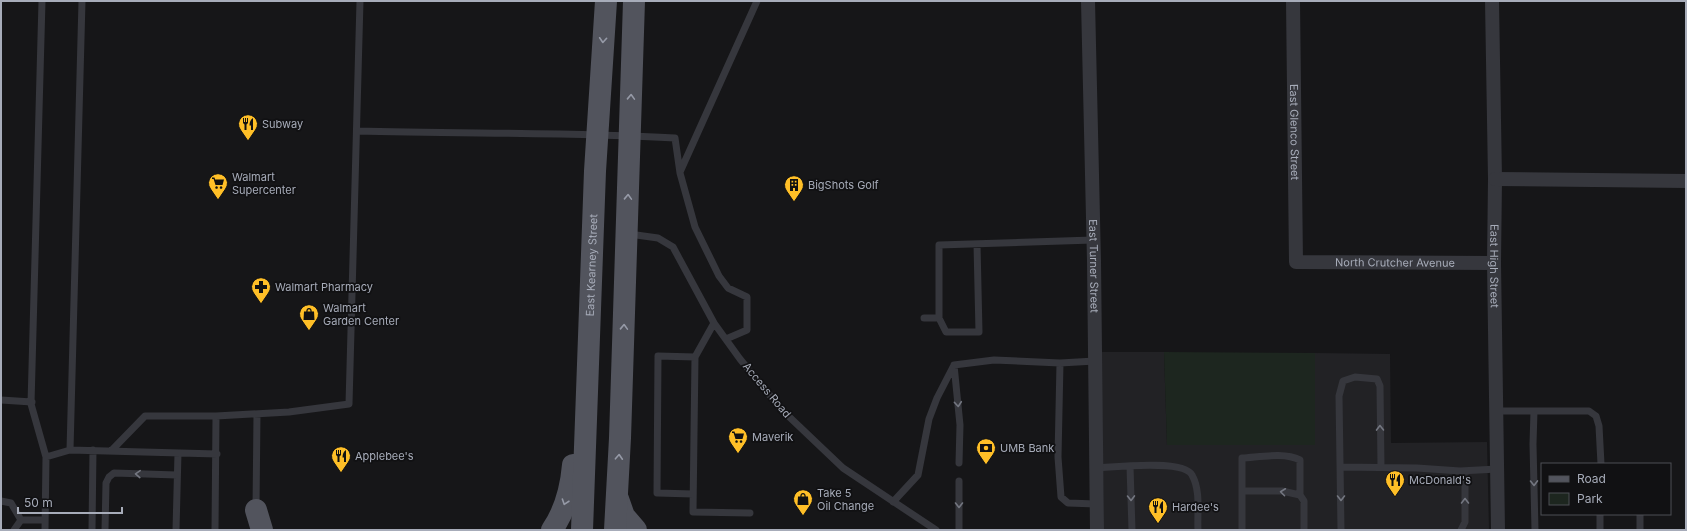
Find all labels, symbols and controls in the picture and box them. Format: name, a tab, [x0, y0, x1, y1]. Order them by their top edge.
one-way arrow	[598, 37, 607, 43]
street label: East Glenco Street	[1287, 84, 1302, 181]
one-way arrow	[627, 94, 635, 100]
restaurant icon: Subway	[237, 113, 259, 141]
place label: Subway	[262, 117, 303, 131]
place label: Walmart Supercenter	[232, 170, 296, 197]
supermarket icon: Walmart Supercenter	[207, 172, 229, 200]
building icon: BigShots Golf	[783, 174, 805, 202]
place label: BigShots Golf	[808, 178, 879, 192]
one-way arrow	[624, 194, 632, 200]
street label: East Kearney Street	[583, 213, 600, 317]
street label: East Turner Street	[1086, 219, 1102, 313]
street label: East High Street	[1487, 224, 1502, 308]
street label: North Crutcher Avenue	[1335, 255, 1455, 270]
pharmacy icon: Walmart Pharmacy	[250, 276, 272, 304]
place label: Walmart Pharmacy	[275, 280, 373, 294]
place label: Walmart Garden Center	[323, 301, 399, 328]
shop icon: Walmart Garden Center	[298, 303, 320, 331]
one-way arrow	[619, 324, 628, 330]
street label: Access Road	[740, 360, 794, 420]
one-way arrow	[953, 401, 962, 407]
one-way arrow	[1376, 425, 1384, 431]
supermarket icon: Maverik	[727, 426, 749, 454]
place label: Maverik	[752, 430, 793, 444]
bank icon: UMB Bank	[975, 437, 997, 465]
place label: UMB Bank	[1000, 441, 1054, 455]
restaurant icon: Applebee's	[330, 445, 352, 473]
place label: Applebee's	[355, 449, 414, 463]
one-way arrow	[615, 454, 623, 460]
legend	[1541, 463, 1671, 515]
one-way arrow	[135, 469, 141, 478]
restaurant icon: McDonald's	[1384, 469, 1406, 497]
text: Road	[1577, 471, 1606, 486]
place label: McDonald's	[1409, 473, 1471, 487]
one-way arrow	[1530, 480, 1538, 486]
place label: Take 5 Oil Change	[817, 486, 874, 513]
shop icon: Take 5 Oil Change	[792, 488, 814, 516]
one-way arrow	[1280, 488, 1287, 497]
scale bar	[18, 489, 122, 515]
text: Park	[1577, 491, 1603, 506]
text: 50 m	[24, 495, 53, 510]
one-way arrow	[1127, 495, 1135, 501]
one-way arrow	[1337, 495, 1345, 501]
restaurant icon: Hardee's	[1147, 496, 1169, 524]
one-way arrow	[1461, 498, 1469, 504]
one-way arrow	[562, 499, 570, 506]
place label: Hardee's	[1172, 500, 1219, 514]
one-way arrow	[955, 502, 963, 508]

